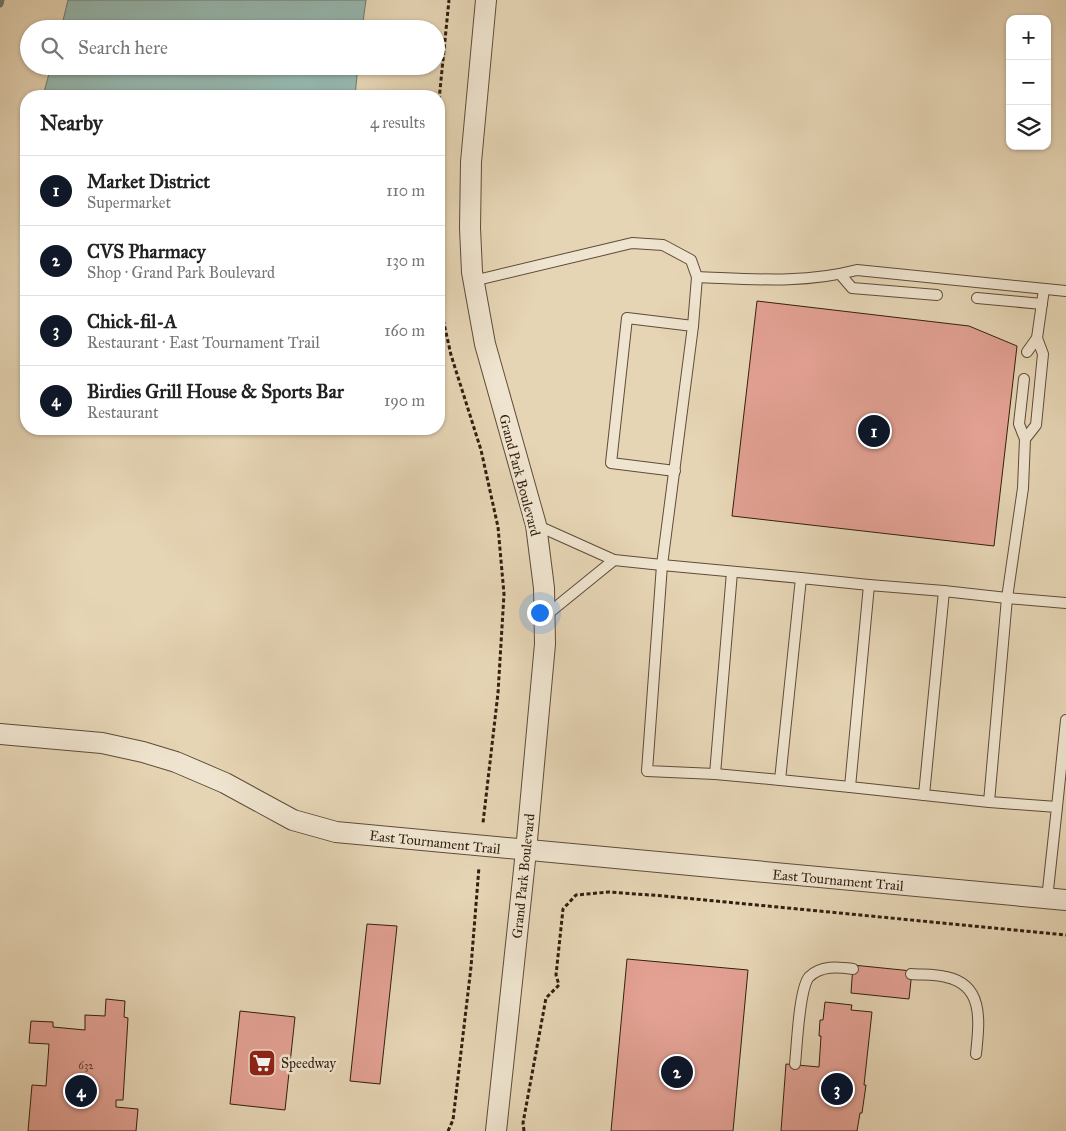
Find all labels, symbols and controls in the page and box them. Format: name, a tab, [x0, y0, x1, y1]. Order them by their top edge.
map controls	[1006, 15, 1051, 150]
button: +	[1006, 15, 1051, 60]
search box	[20, 20, 445, 75]
icon: search	[38, 34, 66, 62]
text: Search here	[78, 36, 168, 59]
button: −	[1006, 60, 1051, 105]
button: layers	[1006, 105, 1051, 150]
text: Nearby	[40, 110, 103, 136]
text: 4 results	[370, 113, 425, 132]
text: Market District	[87, 170, 210, 193]
text: 1	[53, 181, 59, 200]
text: 110 m	[386, 181, 425, 200]
text: Supermarket	[87, 193, 171, 212]
text: CVS Pharmacy	[87, 240, 206, 263]
text: 2	[52, 251, 60, 270]
text: 130 m	[386, 251, 425, 270]
text: Shop · Grand Park Boulevard	[87, 263, 275, 282]
text: Chick-fil-A	[87, 310, 177, 333]
text: 3	[53, 321, 59, 340]
text: 160 m	[384, 321, 425, 340]
text: Restaurant · East Tournament Trail	[87, 333, 320, 352]
text: Birdies Grill House & Sports Bar	[87, 380, 344, 403]
text: 4	[52, 391, 60, 410]
text: 190 m	[384, 391, 425, 410]
text: Restaurant	[87, 403, 159, 422]
street label: Grand Park Boulevard	[495, 412, 544, 538]
pin: 1	[858, 412, 890, 450]
your location	[527, 600, 553, 626]
street label: Grand Park Boulevard	[508, 813, 539, 939]
street label: East Tournament Trail	[368, 827, 502, 858]
street label: East Tournament Trail	[772, 866, 905, 895]
supermarket icon: Speedway	[247, 1048, 277, 1078]
pin: 2	[661, 1053, 693, 1091]
place label: Speedway	[281, 1055, 337, 1072]
house number: 632	[78, 1059, 94, 1072]
pin: 3	[821, 1070, 853, 1108]
pin: 4	[65, 1072, 97, 1110]

